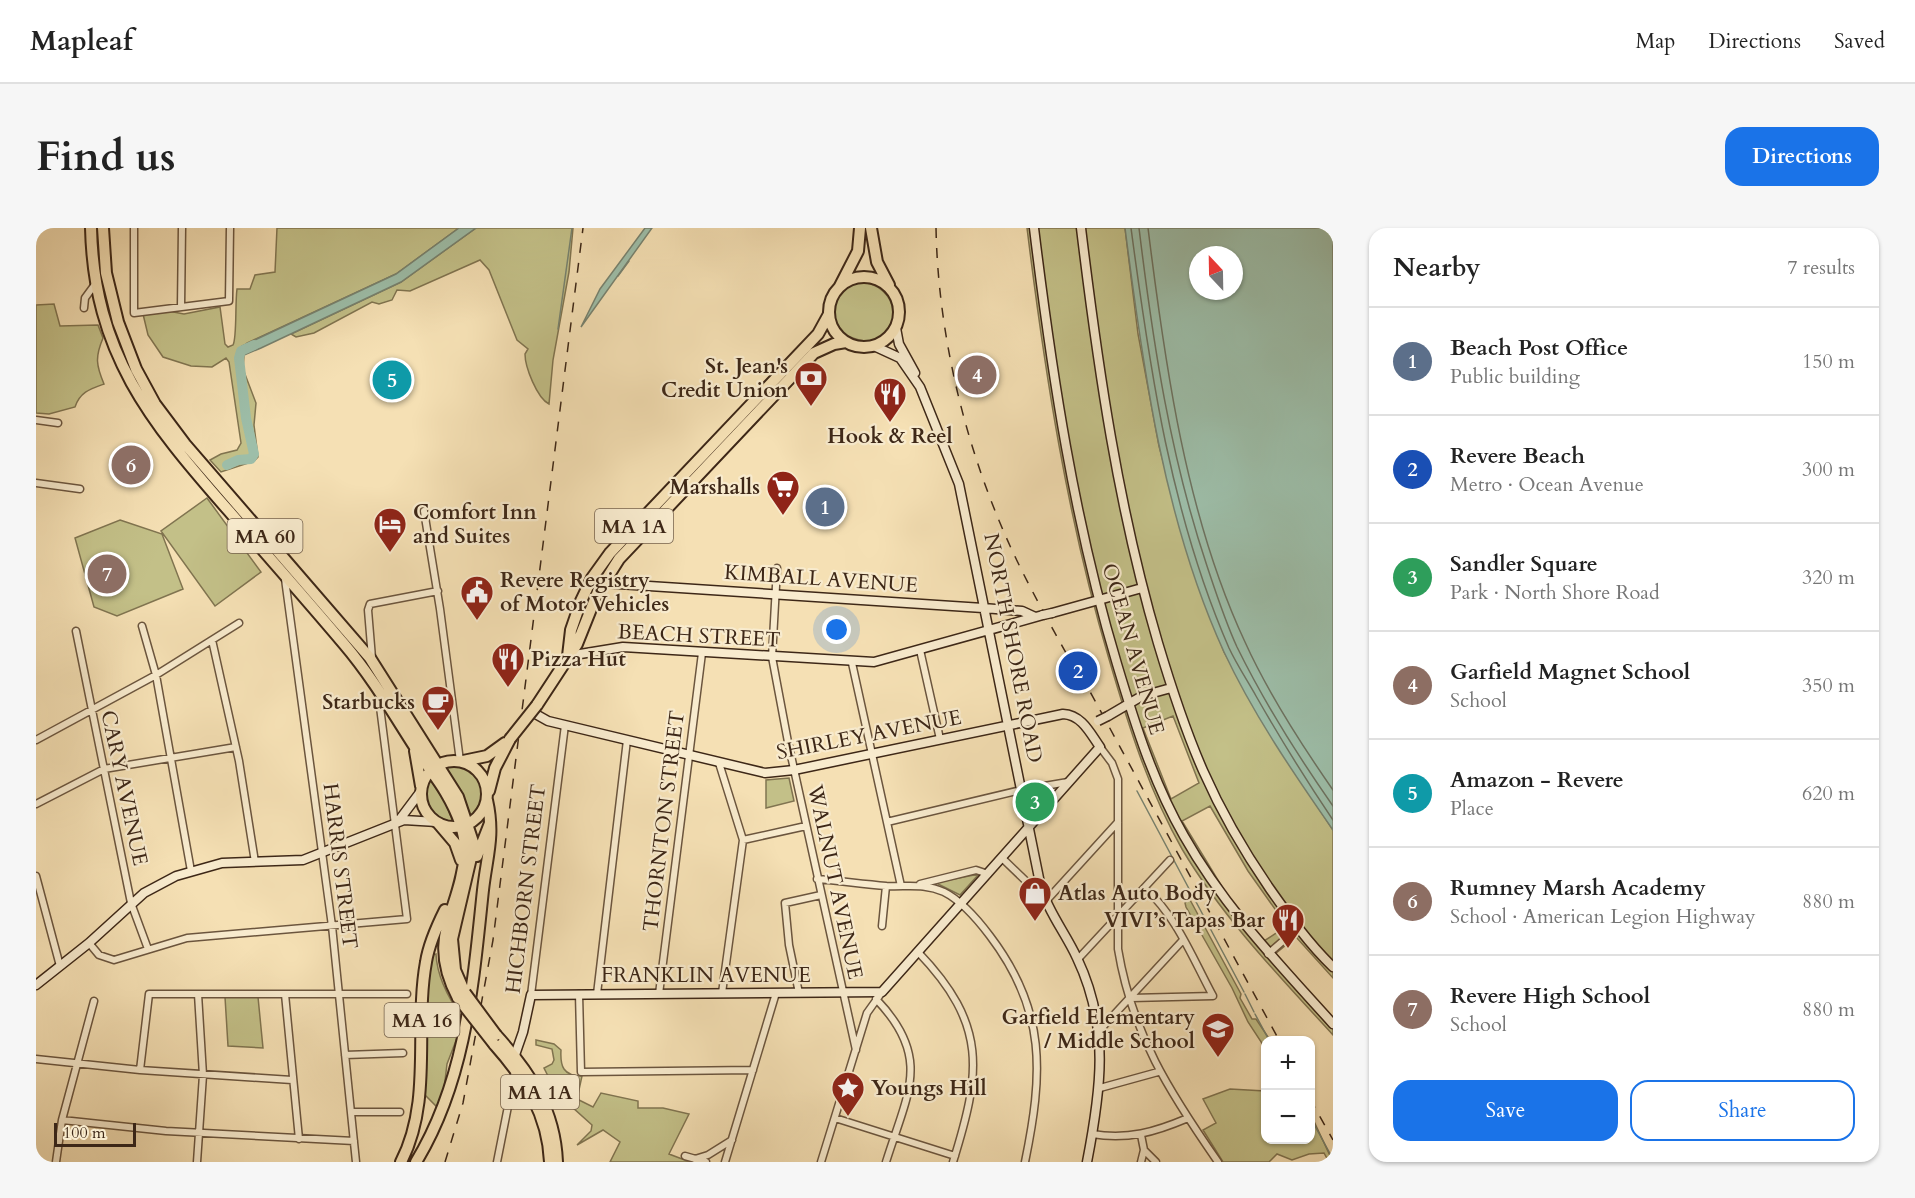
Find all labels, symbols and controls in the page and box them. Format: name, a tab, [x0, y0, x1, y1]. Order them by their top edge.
text: Mapleaf	[30, 22, 133, 60]
text: Map	[1635, 27, 1675, 56]
text: Directions	[1708, 27, 1801, 56]
text: Saved	[1834, 27, 1885, 56]
button: Directions	[1725, 127, 1879, 186]
text: Find us	[36, 128, 176, 185]
north arrow	[1189, 246, 1243, 300]
text: Nearby	[1393, 250, 1481, 285]
text: 7 results	[1787, 254, 1855, 281]
text: Beach Post Office	[1450, 333, 1628, 363]
text: 1	[1407, 348, 1418, 375]
text: 150 m	[1802, 348, 1855, 375]
place label: St. Jean's Credit Union	[661, 352, 789, 405]
pin: 4	[958, 352, 996, 398]
pin: 5	[372, 358, 412, 402]
bank icon: St. Jean's Credit Union	[793, 360, 829, 407]
text: Public building	[1450, 363, 1580, 390]
restaurant icon: Hook & Reel	[872, 376, 908, 423]
place label: Hook & Reel	[827, 422, 953, 451]
text: Revere Beach	[1450, 441, 1585, 471]
pin: 6	[112, 442, 151, 488]
text: 2	[1407, 456, 1418, 483]
text: 300 m	[1802, 456, 1855, 483]
supermarket icon: Marshalls	[765, 469, 801, 516]
text: Metro · Ocean Avenue	[1450, 471, 1644, 498]
place label: Marshalls	[669, 473, 760, 502]
pin: 1	[806, 484, 844, 530]
place label: Comfort Inn and Suites	[413, 498, 537, 551]
hotel icon: Comfort Inn and Suites	[372, 506, 408, 553]
road number: MA 1A	[595, 509, 673, 543]
road number: MA 60	[228, 519, 302, 553]
street label: NORTH SHORE ROAD	[977, 531, 1049, 765]
text: Sandler Square	[1450, 549, 1598, 579]
pin: 7	[88, 552, 126, 596]
street label: KIMBALL AVENUE	[723, 558, 919, 600]
street label: OCEAN AVENUE	[1095, 560, 1171, 738]
text: 3	[1407, 564, 1418, 591]
text: 320 m	[1802, 564, 1855, 591]
place label: Revere Registry of Motor Vehicles	[500, 566, 669, 619]
public building icon: Revere Registry of Motor Vehicles	[459, 574, 495, 621]
text: Park · North Shore Road	[1450, 579, 1660, 606]
your location	[822, 615, 851, 644]
street label: BEACH STREET	[617, 617, 781, 655]
restaurant icon: Pizza Hut	[490, 641, 526, 688]
place label: Pizza Hut	[531, 645, 626, 674]
pin: 2	[1058, 648, 1098, 694]
text: Garfield Magnet School	[1450, 657, 1690, 687]
text: 4	[1407, 672, 1418, 699]
text: 350 m	[1802, 672, 1855, 699]
cafe icon: Starbucks	[420, 684, 456, 731]
text: School	[1450, 687, 1507, 714]
place label: Starbucks	[322, 688, 415, 717]
street label: SHIRLEY AVENUE	[774, 703, 964, 767]
street label: CARY AVENUE	[93, 708, 155, 868]
street label: THORNTON STREET	[636, 709, 692, 933]
text: Amazon - Revere	[1450, 765, 1624, 795]
pin: 3	[1016, 780, 1054, 824]
text: 5	[1407, 780, 1418, 807]
text: 620 m	[1802, 780, 1855, 807]
street label: HARRIS STREET	[315, 781, 365, 951]
street label: WALNUT AVENUE	[800, 781, 870, 982]
street label: HICHBORN STREET	[499, 783, 553, 995]
text: Place	[1450, 795, 1494, 822]
text: Rumney Marsh Academy	[1450, 873, 1706, 903]
shop icon: Atlas Auto Body	[1017, 875, 1053, 922]
place label: Atlas Auto Body	[1058, 879, 1216, 908]
text: 6	[1407, 888, 1418, 915]
text: 880 m	[1802, 888, 1855, 915]
restaurant icon: VIVI’s Tapas Bar	[1270, 902, 1306, 949]
text: School · American Legion Highway	[1450, 903, 1756, 930]
place label: VIVI’s Tapas Bar	[1104, 906, 1266, 935]
street label: FRANKLIN AVENUE	[601, 961, 811, 990]
text: Revere High School	[1450, 981, 1650, 1011]
text: 7	[1407, 996, 1418, 1023]
text: 880 m	[1802, 996, 1855, 1023]
road number: MA 16	[384, 1003, 460, 1037]
place label: Garfield Elementary / Middle School	[1002, 1003, 1195, 1056]
school or university icon: Garfield Elementary / Middle School	[1200, 1011, 1236, 1058]
text: School	[1450, 1011, 1507, 1038]
map controls	[1261, 1036, 1315, 1144]
button: +	[1261, 1036, 1315, 1090]
place icon: Youngs Hill	[830, 1070, 866, 1117]
place label: Youngs Hill	[871, 1074, 987, 1103]
road number: MA 1A	[501, 1075, 579, 1109]
button: Save	[1393, 1080, 1618, 1141]
button: Share	[1630, 1080, 1855, 1141]
button: −	[1261, 1090, 1315, 1144]
scale bar	[54, 1120, 136, 1148]
text: 100 m	[63, 1122, 105, 1144]

